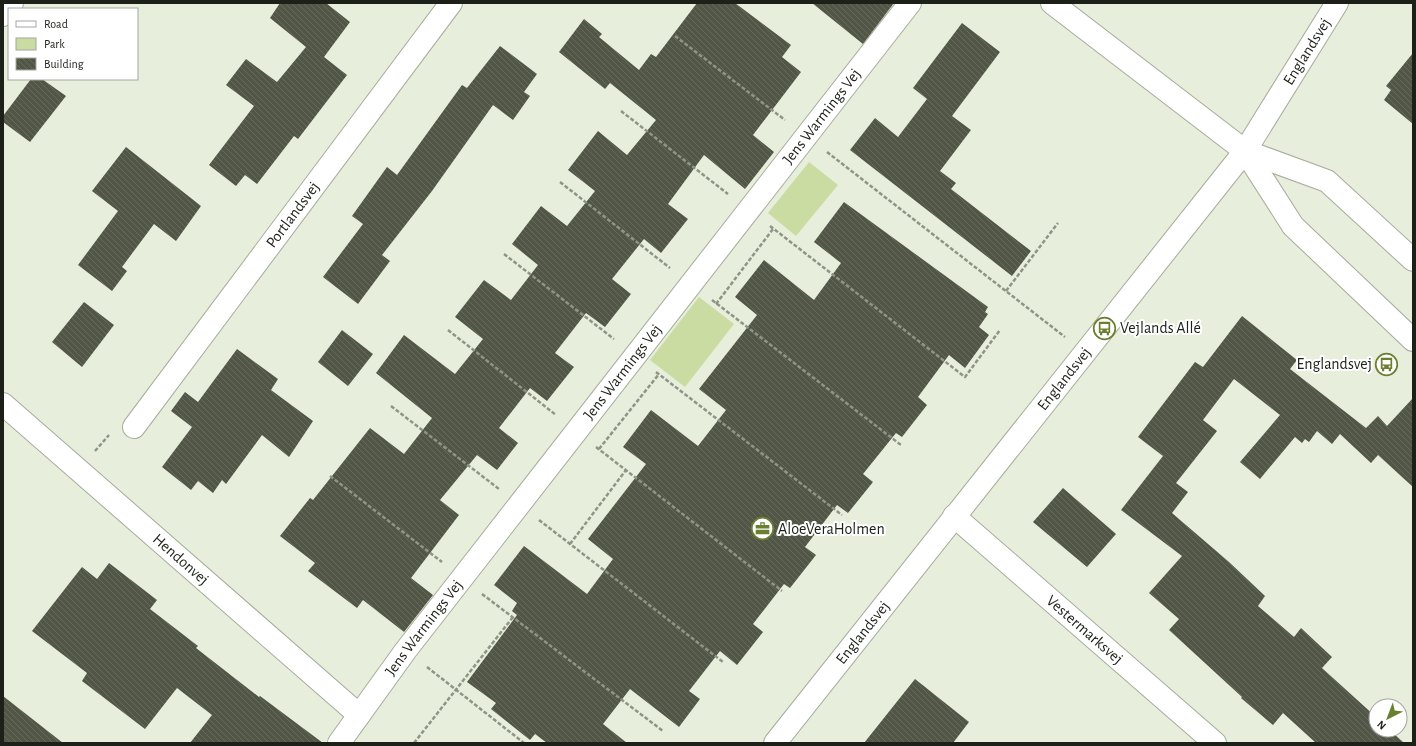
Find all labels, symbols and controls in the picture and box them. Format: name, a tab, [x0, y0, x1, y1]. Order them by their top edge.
legend	[8, 8, 138, 80]
street label: Englandsvej	[1280, 15, 1334, 88]
text: Road	[44, 18, 68, 30]
text: Park	[44, 38, 65, 50]
text: Building	[44, 58, 84, 70]
street label: Jens Warmings Vej	[780, 66, 864, 167]
street label: Portlandsvej	[263, 179, 323, 251]
bus stop icon: Vejlands Allé	[1091, 315, 1117, 341]
place label: Vejlands Allé	[1120, 320, 1201, 337]
street label: Jens Warmings Vej	[581, 321, 665, 423]
street label: Englandsvej	[1034, 344, 1095, 413]
bus stop icon: Englandsvej	[1374, 351, 1400, 377]
place label: Englandsvej	[1297, 356, 1372, 373]
office icon: AloeVeraHolmen	[749, 516, 775, 542]
place label: AloeVeraHolmen	[778, 521, 885, 537]
street label: Hendonvej	[150, 531, 212, 589]
street label: Jens Warmings Vej	[382, 577, 466, 679]
street label: Vestermarksvej	[1043, 592, 1126, 668]
street label: Englandsvej	[833, 598, 893, 667]
north arrow	[1368, 698, 1408, 738]
text: N	[1375, 718, 1388, 732]

